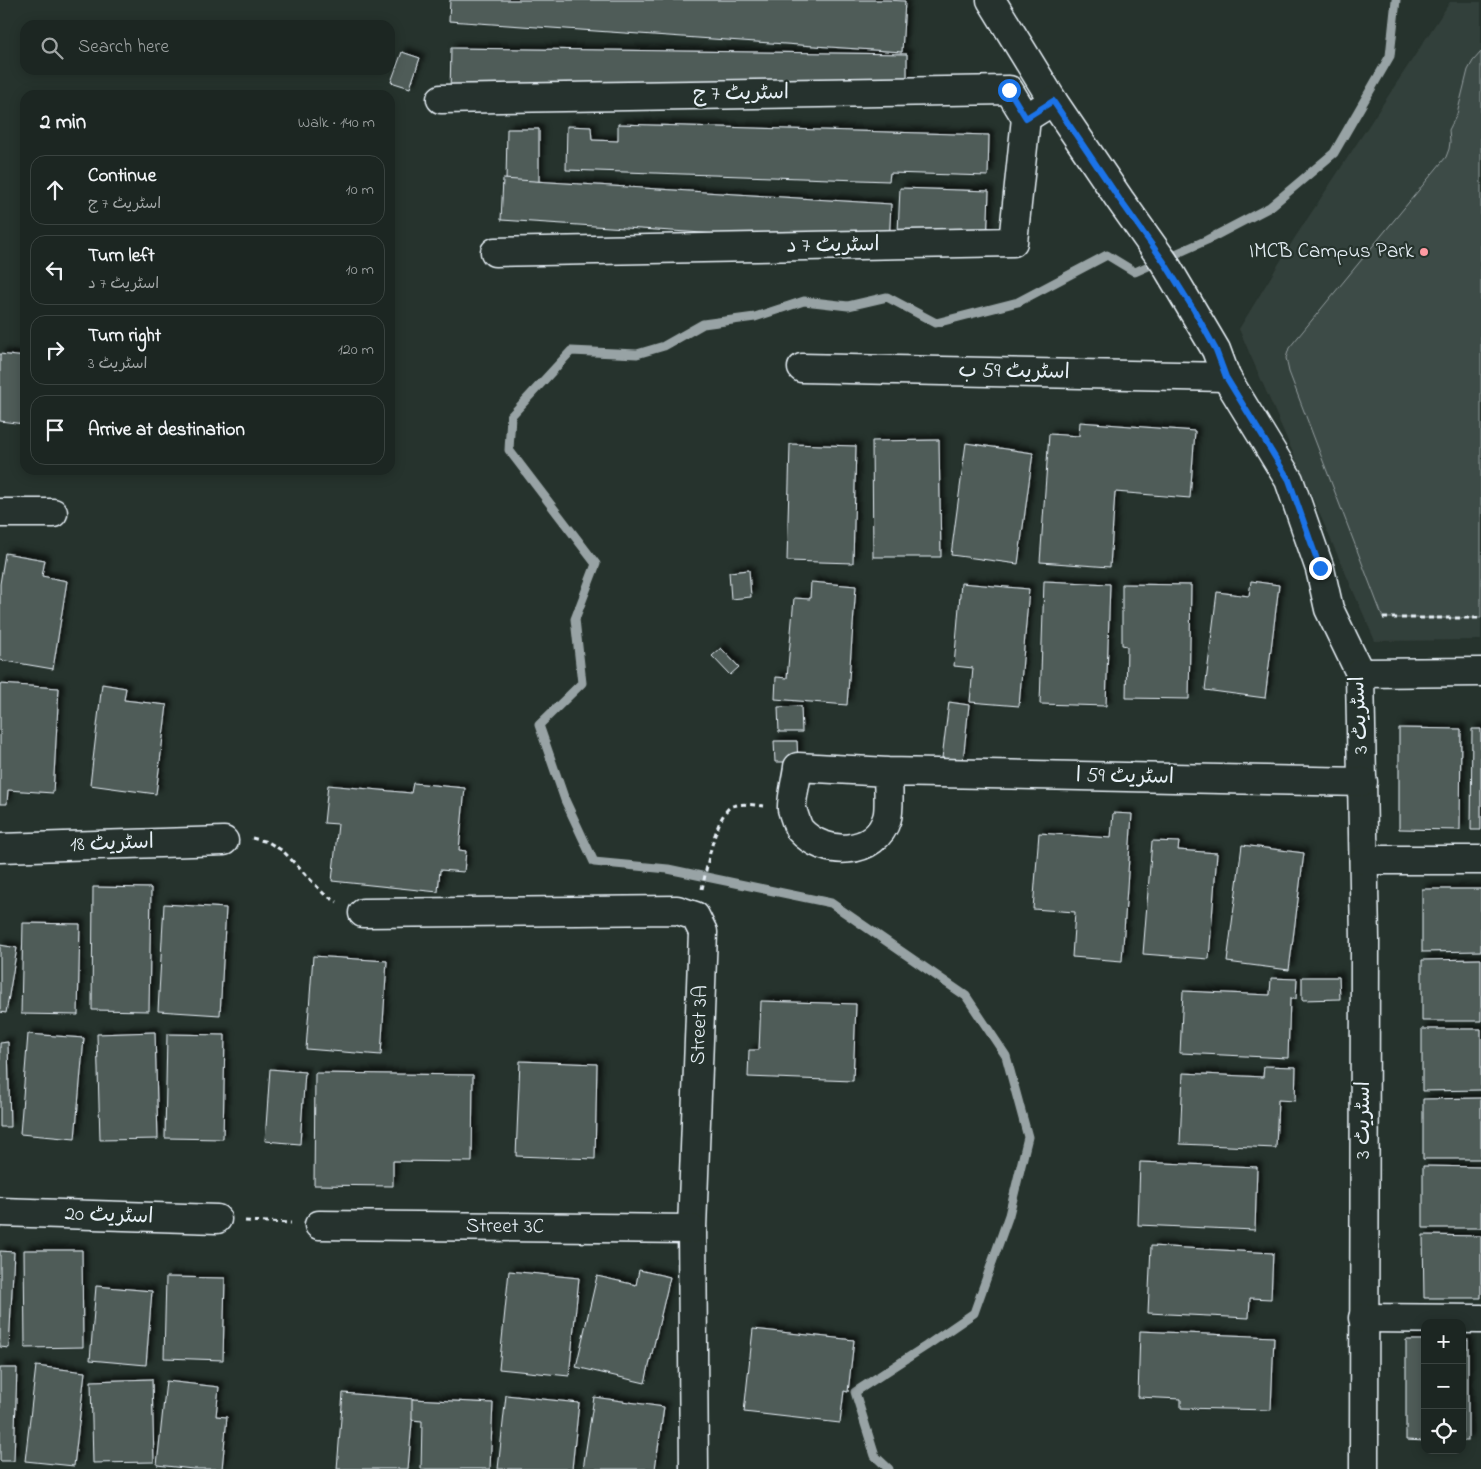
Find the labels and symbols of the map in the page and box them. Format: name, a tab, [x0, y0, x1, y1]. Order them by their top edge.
street label: اسٹریٹ 7 ج	[693, 78, 789, 110]
route start	[998, 79, 1021, 102]
street label: اسٹریٹ 7 د	[786, 230, 880, 262]
place label: IMCB Campus Park	[1249, 237, 1415, 267]
marker: IMCB Campus Park	[1418, 246, 1430, 258]
street label: اسٹریٹ 59 ب	[958, 356, 1070, 388]
route end	[1309, 557, 1332, 580]
street label: اسٹریٹ 3	[1343, 675, 1377, 755]
street label: اسٹریٹ 59 ا	[1076, 761, 1174, 793]
street label: اسٹریٹ 18	[70, 828, 154, 860]
street label: Street 3A	[684, 985, 716, 1065]
street label: اسٹریٹ 3	[1349, 1081, 1379, 1159]
street label: اسٹریٹ 20	[64, 1199, 154, 1233]
street label: Street 3C	[466, 1212, 544, 1242]

